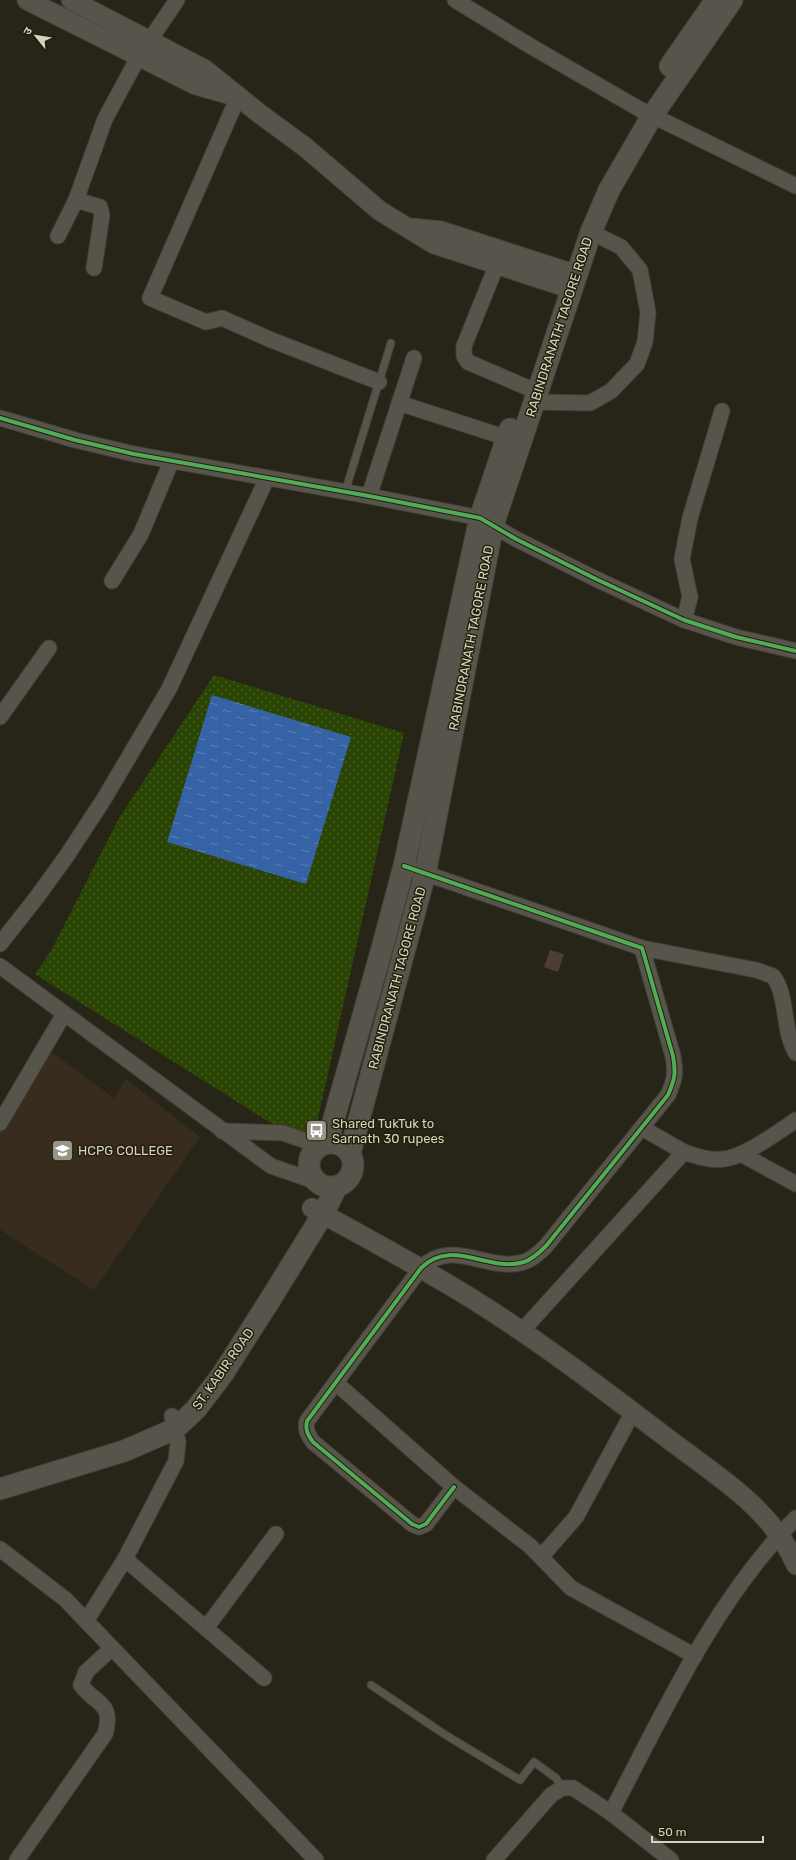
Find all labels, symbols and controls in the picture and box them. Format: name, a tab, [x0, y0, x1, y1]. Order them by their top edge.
north arrow	[16, 16, 56, 56]
text: उ	[21, 25, 35, 37]
street label: RABINDRANATH TAGORE ROAD	[523, 235, 595, 419]
street label: RABINDRANATH TAGORE ROAD	[446, 544, 496, 732]
street label: RABINDRANATH TAGORE ROAD	[365, 885, 429, 1071]
place label: Shared TukTuk to Sarnath 30 rupees	[332, 1116, 445, 1146]
bus stop icon: Shared TukTuk to Sarnath 30 rupees	[303, 1117, 329, 1143]
school or university icon: HCPG COLLEGE	[50, 1137, 76, 1163]
place label: HCPG COLLEGE	[78, 1143, 173, 1158]
street label: ST. KABIR ROAD	[189, 1325, 257, 1413]
scale bar	[652, 1818, 763, 1844]
text: 50 m	[658, 1825, 686, 1839]

